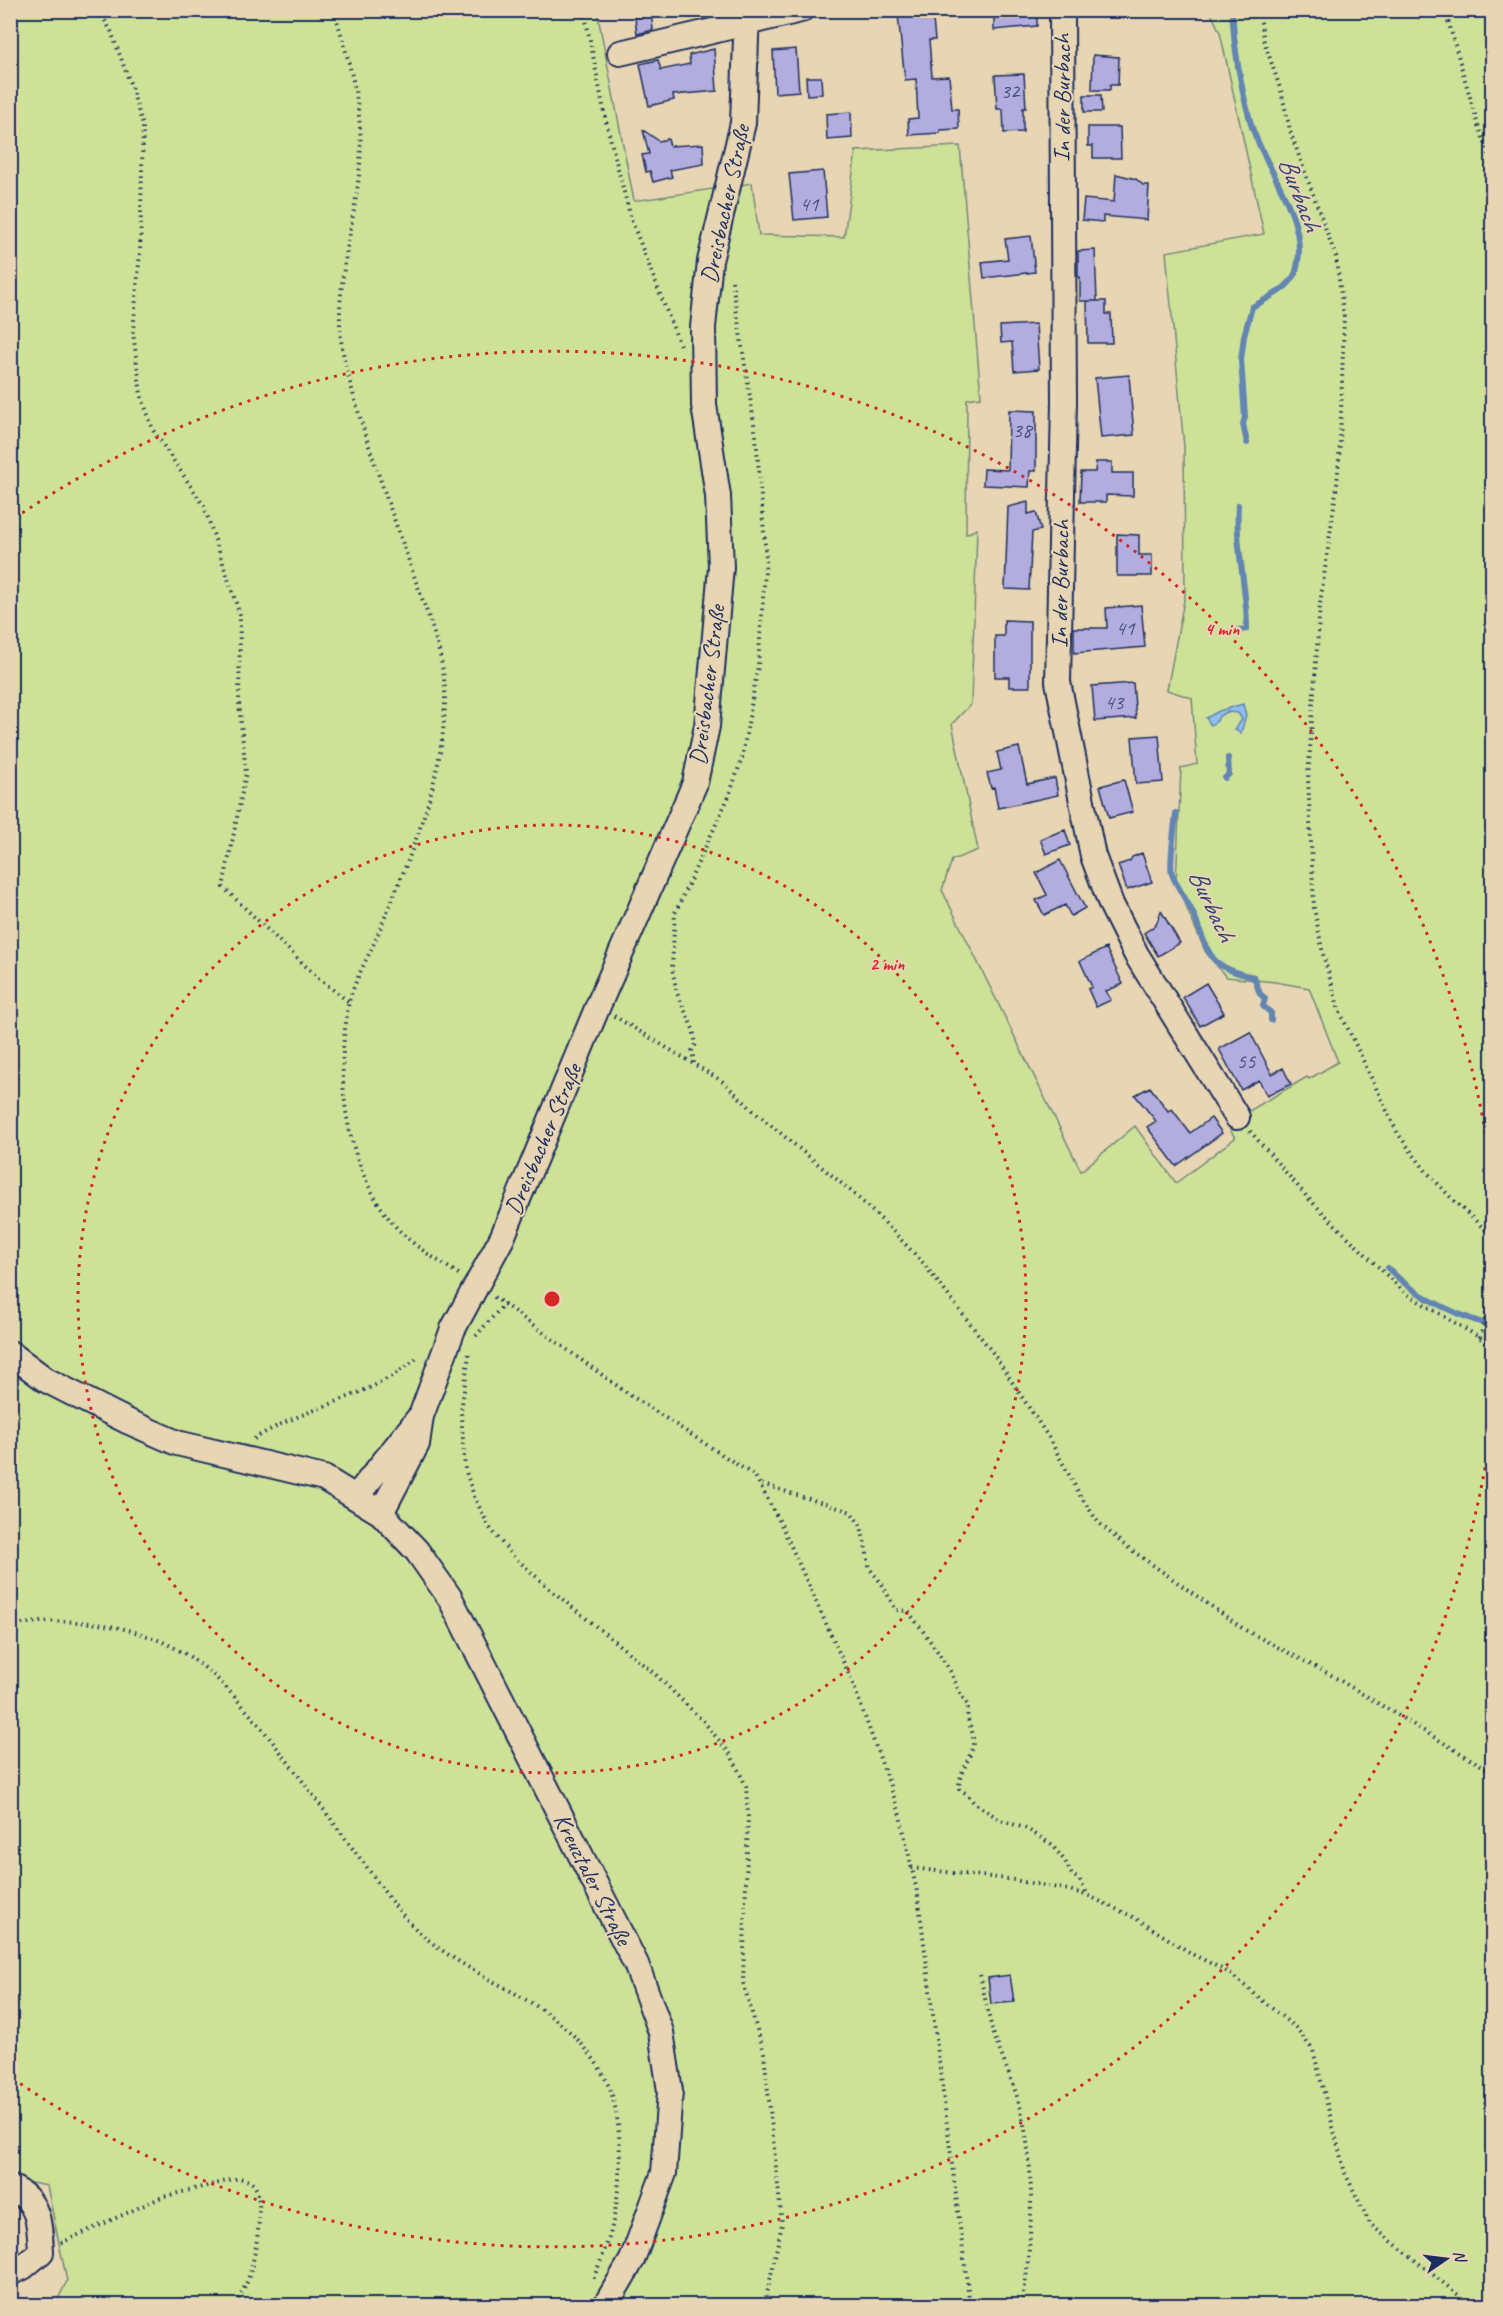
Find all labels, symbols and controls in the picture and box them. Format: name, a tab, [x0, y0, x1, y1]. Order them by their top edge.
street label: In der Burbach	[1047, 32, 1077, 162]
house number: 32	[1001, 78, 1021, 104]
street label: Dreisbacher Straße	[694, 120, 757, 286]
water label: Burbach	[1271, 153, 1330, 237]
house number: 41	[800, 191, 820, 217]
house number: 38	[1013, 417, 1034, 443]
street label: In der Burbach	[1044, 518, 1076, 648]
street label: Dreisbacher Straße	[682, 601, 732, 767]
house number: 41	[1116, 615, 1136, 641]
text: 4 min	[1205, 618, 1240, 640]
house number: 43	[1105, 689, 1125, 715]
water label: Burbach	[1181, 864, 1244, 948]
text: 2 min	[870, 953, 905, 975]
house number: 55	[1237, 1048, 1257, 1074]
street label: Dreisbacher Straße	[498, 1057, 589, 1219]
centre of rings	[542, 1289, 562, 1309]
street label: Kreuztaler Straße	[547, 1808, 640, 1952]
north arrow	[1416, 2229, 1476, 2289]
text: N	[1449, 2248, 1471, 2266]

